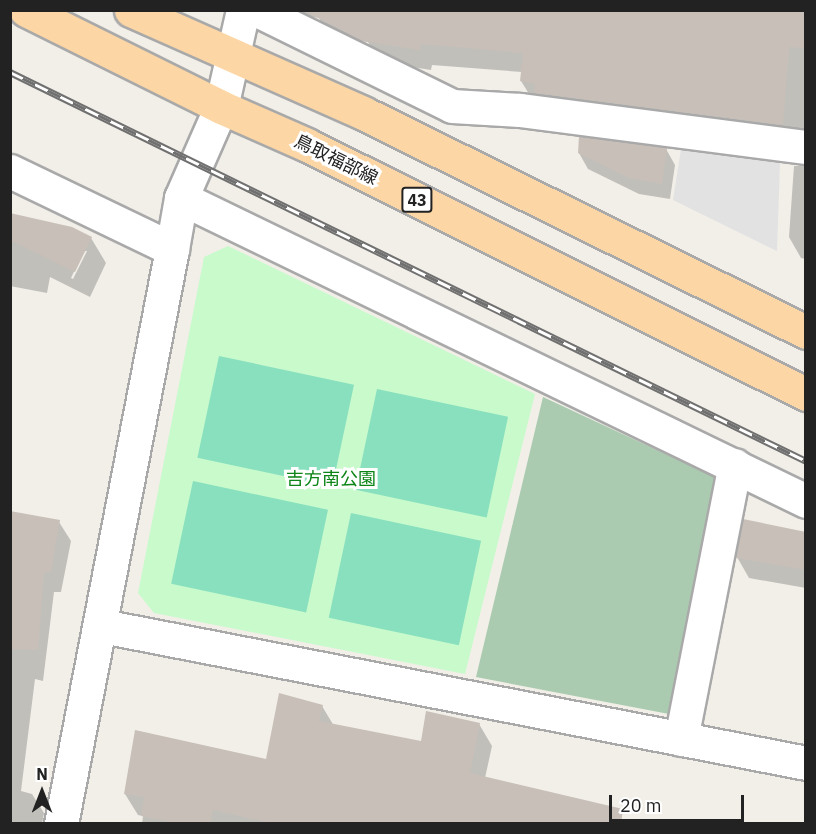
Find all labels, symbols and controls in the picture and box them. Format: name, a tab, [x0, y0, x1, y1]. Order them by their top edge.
street label: 鳥取福部線	[291, 131, 381, 189]
road number: 43	[400, 187, 434, 213]
park label: 吉方南公園	[286, 468, 376, 490]
north arrow	[12, 762, 72, 822]
text: N	[36, 764, 48, 784]
scale bar	[612, 783, 747, 821]
text: 20 m	[620, 794, 662, 817]

